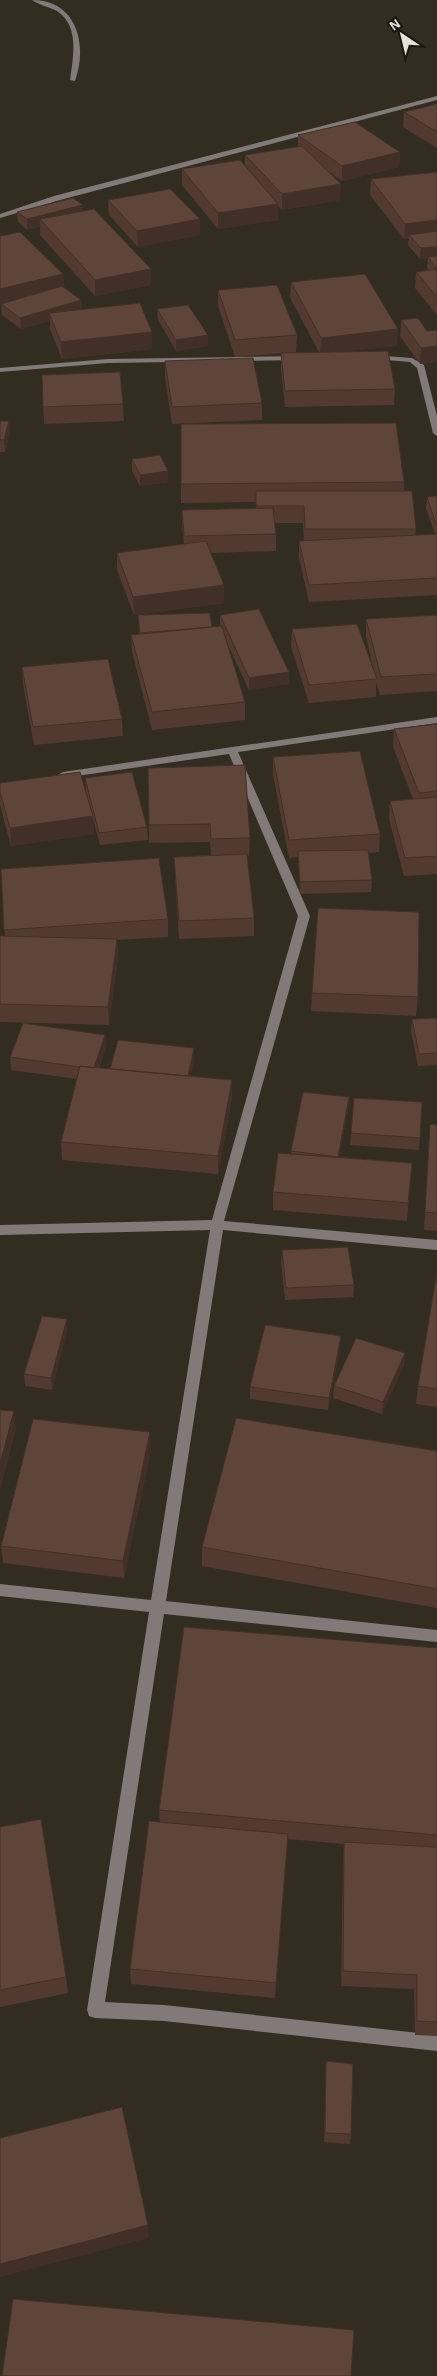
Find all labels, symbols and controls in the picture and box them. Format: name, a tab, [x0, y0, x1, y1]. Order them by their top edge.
north arrow	[377, 10, 427, 60]
text: N	[387, 17, 403, 34]

